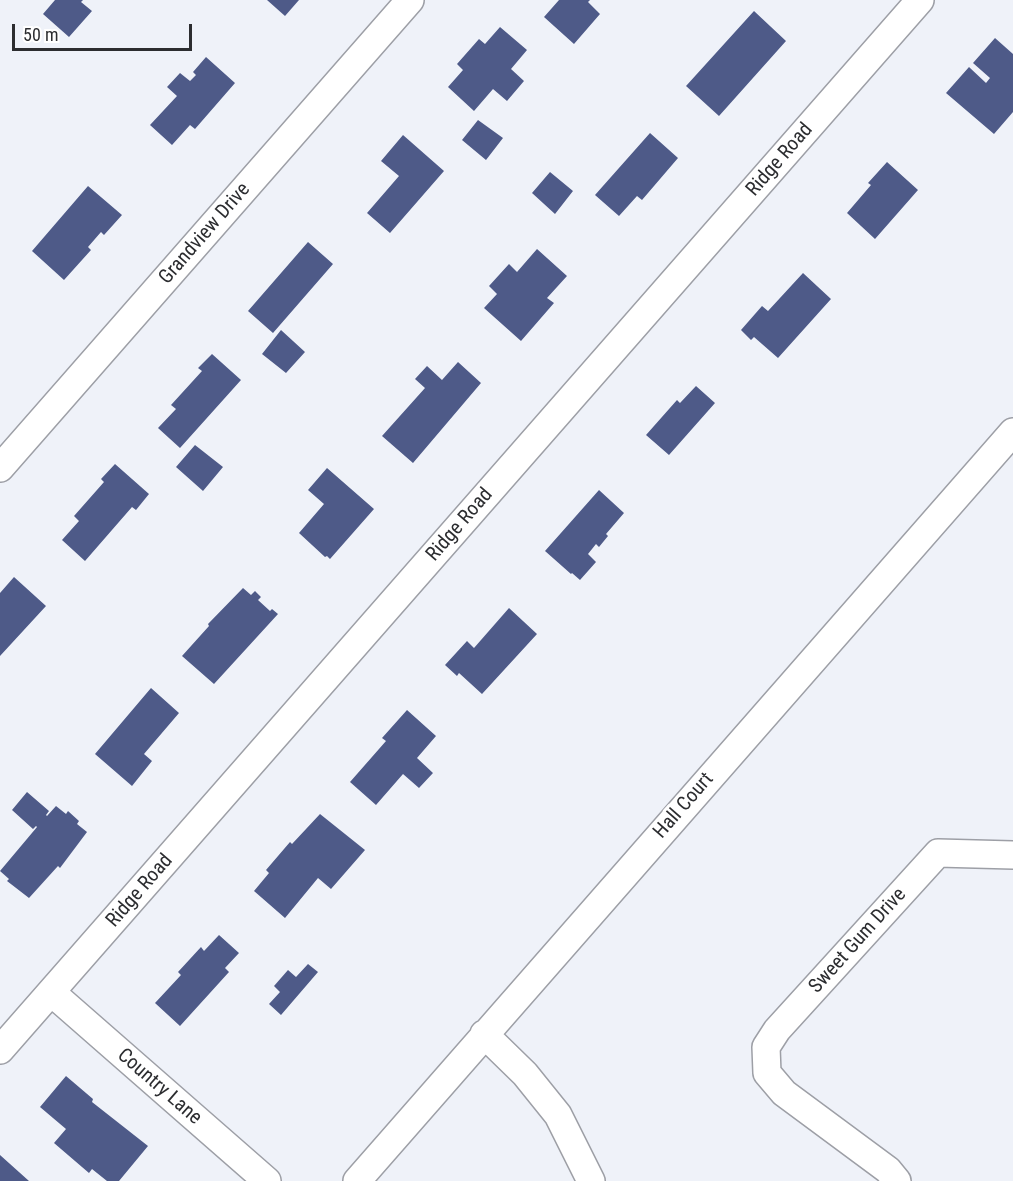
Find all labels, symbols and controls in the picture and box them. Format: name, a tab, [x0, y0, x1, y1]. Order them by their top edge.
scale bar	[15, 12, 195, 50]
text: 50 m	[23, 24, 58, 45]
street label: Ridge Road	[742, 119, 818, 201]
street label: Grandview Drive	[154, 178, 256, 290]
street label: Ridge Road	[422, 484, 498, 566]
street label: Hall Court	[649, 768, 719, 844]
street label: Ridge Road	[102, 850, 178, 932]
street label: Sweet Gum Drive	[804, 883, 912, 999]
street label: Country Lane	[112, 1044, 206, 1130]

